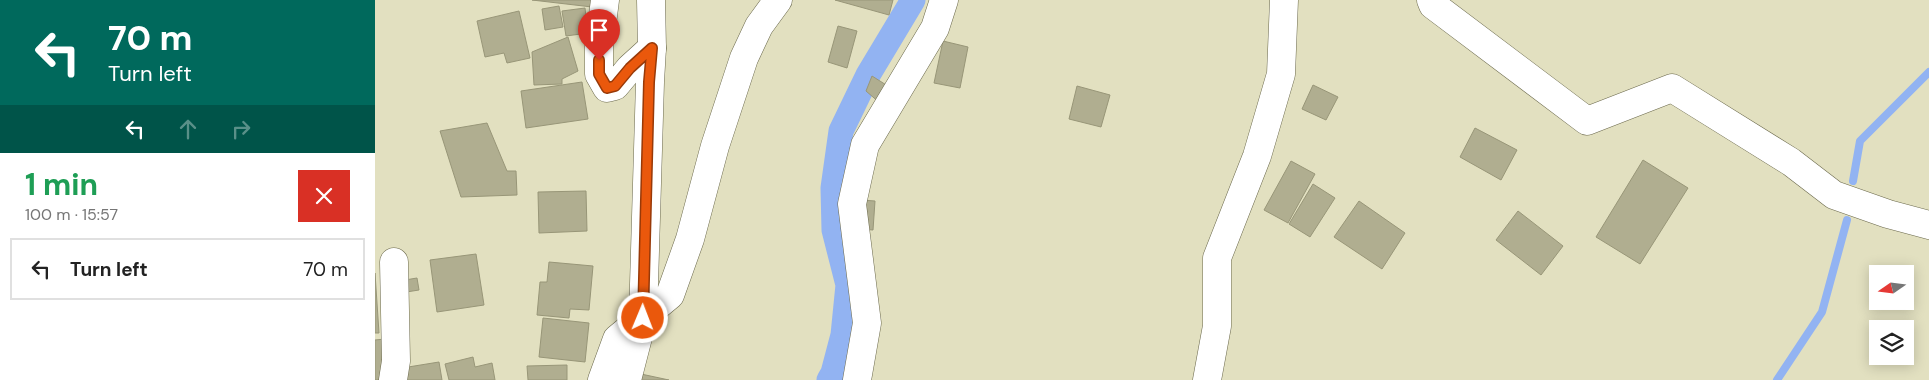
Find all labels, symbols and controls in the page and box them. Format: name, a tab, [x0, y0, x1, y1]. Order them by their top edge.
pin	[578, 9, 620, 60]
text: 70 m	[108, 15, 192, 61]
icon: arrive	[585, 16, 613, 44]
icon: left	[25, 20, 90, 85]
text: Turn left	[108, 59, 192, 88]
icon: left	[121, 115, 149, 143]
icon: ahead	[174, 115, 202, 143]
icon: right	[227, 115, 255, 143]
text: 1 min	[25, 165, 98, 204]
button: close	[298, 170, 350, 222]
text: 100 m · 15:57	[25, 204, 118, 225]
icon: left	[27, 255, 55, 283]
text: Turn left	[70, 257, 148, 282]
text: 70 m	[303, 257, 348, 282]
north arrow	[1869, 265, 1914, 310]
map controls	[1869, 265, 1914, 365]
position arrow	[616, 291, 668, 343]
button: layers	[1869, 320, 1914, 365]

